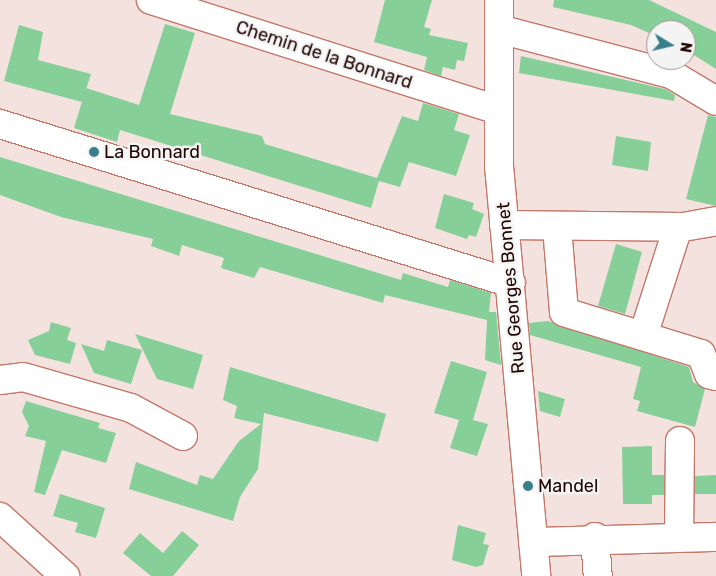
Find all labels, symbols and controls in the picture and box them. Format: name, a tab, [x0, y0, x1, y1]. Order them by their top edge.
street label: Chemin de la Bonnard	[233, 16, 415, 94]
north arrow	[646, 20, 696, 70]
text: N	[676, 41, 695, 54]
place label: La Bonnard	[104, 141, 200, 163]
marker: La Bonnard	[88, 146, 100, 158]
street label: Rue Georges Bonnet	[493, 201, 529, 375]
place label: Mandel	[538, 475, 598, 497]
marker: Mandel	[522, 480, 534, 492]

